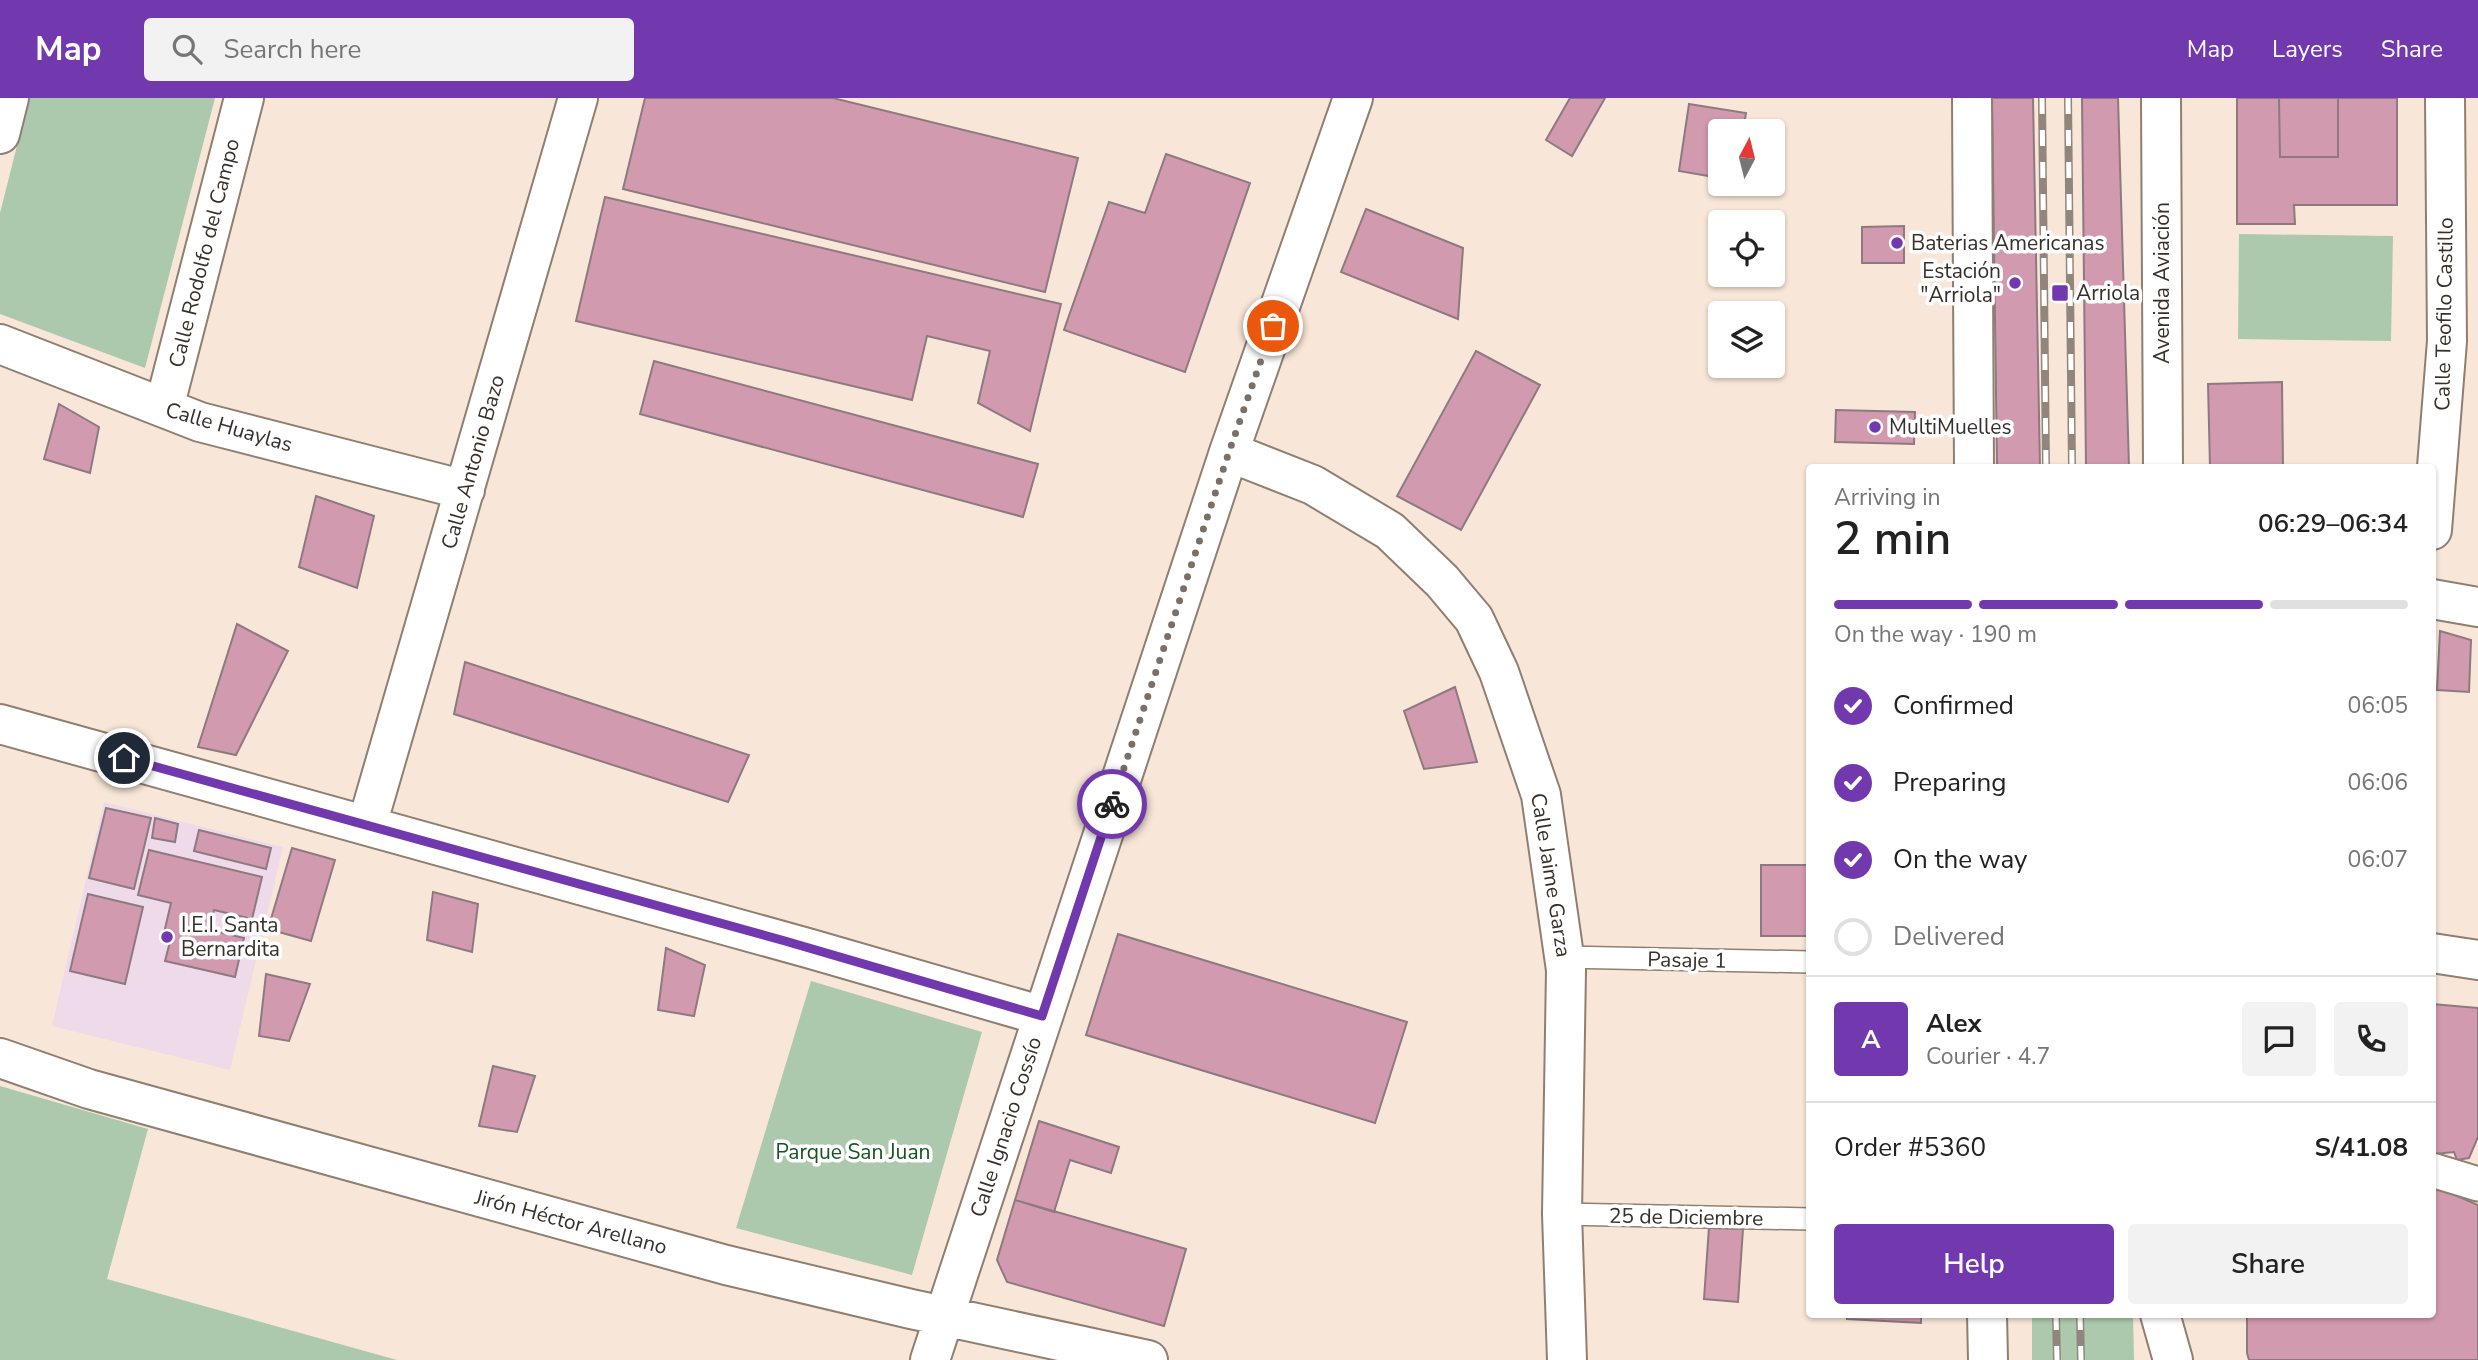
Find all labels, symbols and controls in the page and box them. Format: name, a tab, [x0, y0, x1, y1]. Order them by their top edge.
search box	[144, 18, 634, 81]
text: Map	[35, 27, 102, 72]
icon: search	[168, 30, 206, 68]
text: Search here	[224, 32, 361, 67]
text: Map	[2187, 33, 2234, 65]
text: Layers	[2272, 33, 2343, 65]
text: Share	[2381, 33, 2443, 65]
north arrow	[1708, 119, 1785, 196]
map controls	[1708, 119, 1785, 378]
street label: Calle Rodolfo del Campo	[162, 136, 246, 370]
street label: Avenida Aviación	[2148, 202, 2176, 364]
button: locate	[1708, 210, 1785, 287]
street label: Calle Teofilo Castillo	[2428, 217, 2460, 411]
place label: Baterias Americanas	[1911, 229, 2105, 257]
marker: Baterias Americanas	[1889, 235, 1905, 251]
place label: Estación "Arriola"	[1920, 257, 2001, 309]
marker: Estación "Arriola"	[2007, 275, 2023, 291]
place label: Arriola	[2076, 279, 2140, 307]
marker: Arriola	[2050, 283, 2070, 303]
pin	[1243, 296, 1303, 356]
button: layers	[1708, 301, 1785, 378]
icon: bag	[1254, 307, 1292, 345]
street label: Calle Antonio Bazo	[435, 371, 511, 553]
street label: Calle Huaylas	[162, 396, 296, 458]
place label: MultiMuelles	[1889, 413, 2012, 441]
marker: MultiMuelles	[1867, 419, 1883, 435]
text: Arriving in	[1834, 482, 1941, 513]
text: 06:29–06:34	[2258, 506, 2408, 541]
text: 2 min	[1834, 507, 1951, 570]
text: On the way · 190 m	[1834, 619, 2037, 650]
icon: check	[1834, 687, 1872, 725]
text: Confirmed	[1893, 688, 2014, 723]
text: 06:05	[2348, 690, 2408, 721]
pin	[94, 728, 154, 788]
icon: home	[105, 739, 143, 777]
icon: check	[1834, 764, 1872, 802]
text: Preparing	[1893, 765, 2006, 800]
text: 06:06	[2348, 767, 2408, 798]
courier	[1077, 769, 1147, 839]
icon: bike	[1093, 785, 1131, 823]
street label: Calle Jaime Garza	[1524, 791, 1578, 959]
icon: check	[1834, 841, 1872, 879]
text: On the way	[1893, 842, 2027, 877]
text: 06:07	[2348, 844, 2408, 875]
place label: I.E.I. Santa Bernardita	[181, 911, 280, 963]
text: Delivered	[1893, 919, 2005, 954]
marker: I.E.I. Santa Bernardita	[159, 929, 175, 945]
street label: Pasaje 1	[1647, 945, 1727, 975]
button: chat	[2242, 1002, 2316, 1076]
button: phone	[2334, 1002, 2408, 1076]
text: Alex	[1926, 1006, 1982, 1041]
text: A	[1861, 1022, 1881, 1057]
street label: Calle Ignacio Cossío	[964, 1033, 1048, 1221]
text: Courier · 4.7	[1926, 1041, 2050, 1072]
text: Order #5360	[1834, 1130, 1986, 1165]
text: S/41.08	[2314, 1130, 2408, 1165]
park label: Parque San Juan	[776, 1138, 930, 1166]
street label: Jirón Héctor Arellano	[471, 1183, 670, 1261]
street label: 25 de Diciembre	[1609, 1202, 1763, 1232]
button: Help	[1834, 1224, 2114, 1304]
button: Share	[2128, 1224, 2408, 1304]

